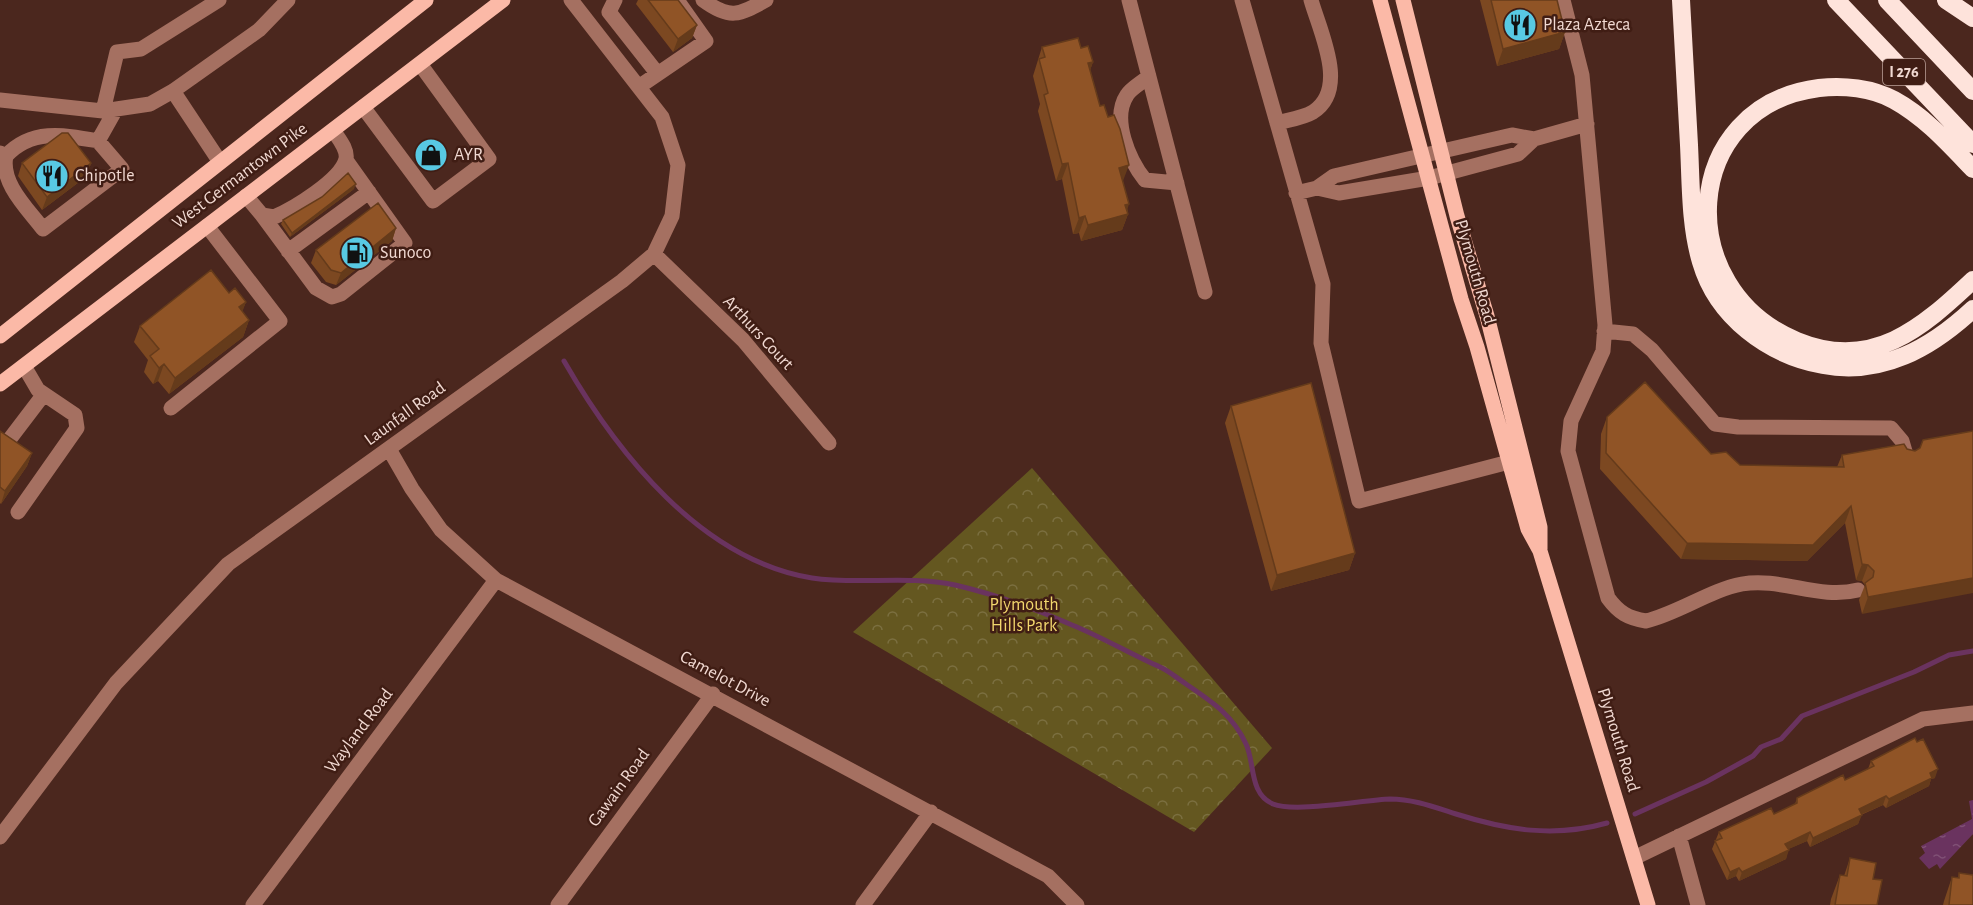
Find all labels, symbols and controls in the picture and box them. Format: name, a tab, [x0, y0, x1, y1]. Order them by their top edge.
restaurant icon: Plaza Azteca	[1502, 7, 1538, 43]
place label: Plaza Azteca	[1543, 16, 1631, 34]
road number: I 276	[1883, 59, 1925, 85]
street label: West Germantown Pike	[169, 120, 311, 232]
shop icon: AYR	[413, 137, 449, 173]
place label: AYR	[454, 146, 483, 164]
restaurant icon: Chipotle	[34, 158, 70, 194]
place label: Chipotle	[75, 167, 135, 185]
street label: Plymouth Road	[1451, 218, 1499, 326]
fuel station icon: Sunoco	[339, 235, 375, 271]
place label: Sunoco	[380, 244, 432, 262]
street label: Arthurs Court	[719, 292, 797, 374]
street label: Launfall Road	[361, 379, 449, 449]
park label: Plymouth Hills Park	[990, 596, 1059, 635]
street label: Camelot Drive	[677, 648, 773, 710]
street label: Wayland Road	[321, 685, 397, 777]
street label: Plymouth Road	[1594, 686, 1642, 794]
street label: Gawain Road	[585, 746, 653, 830]

